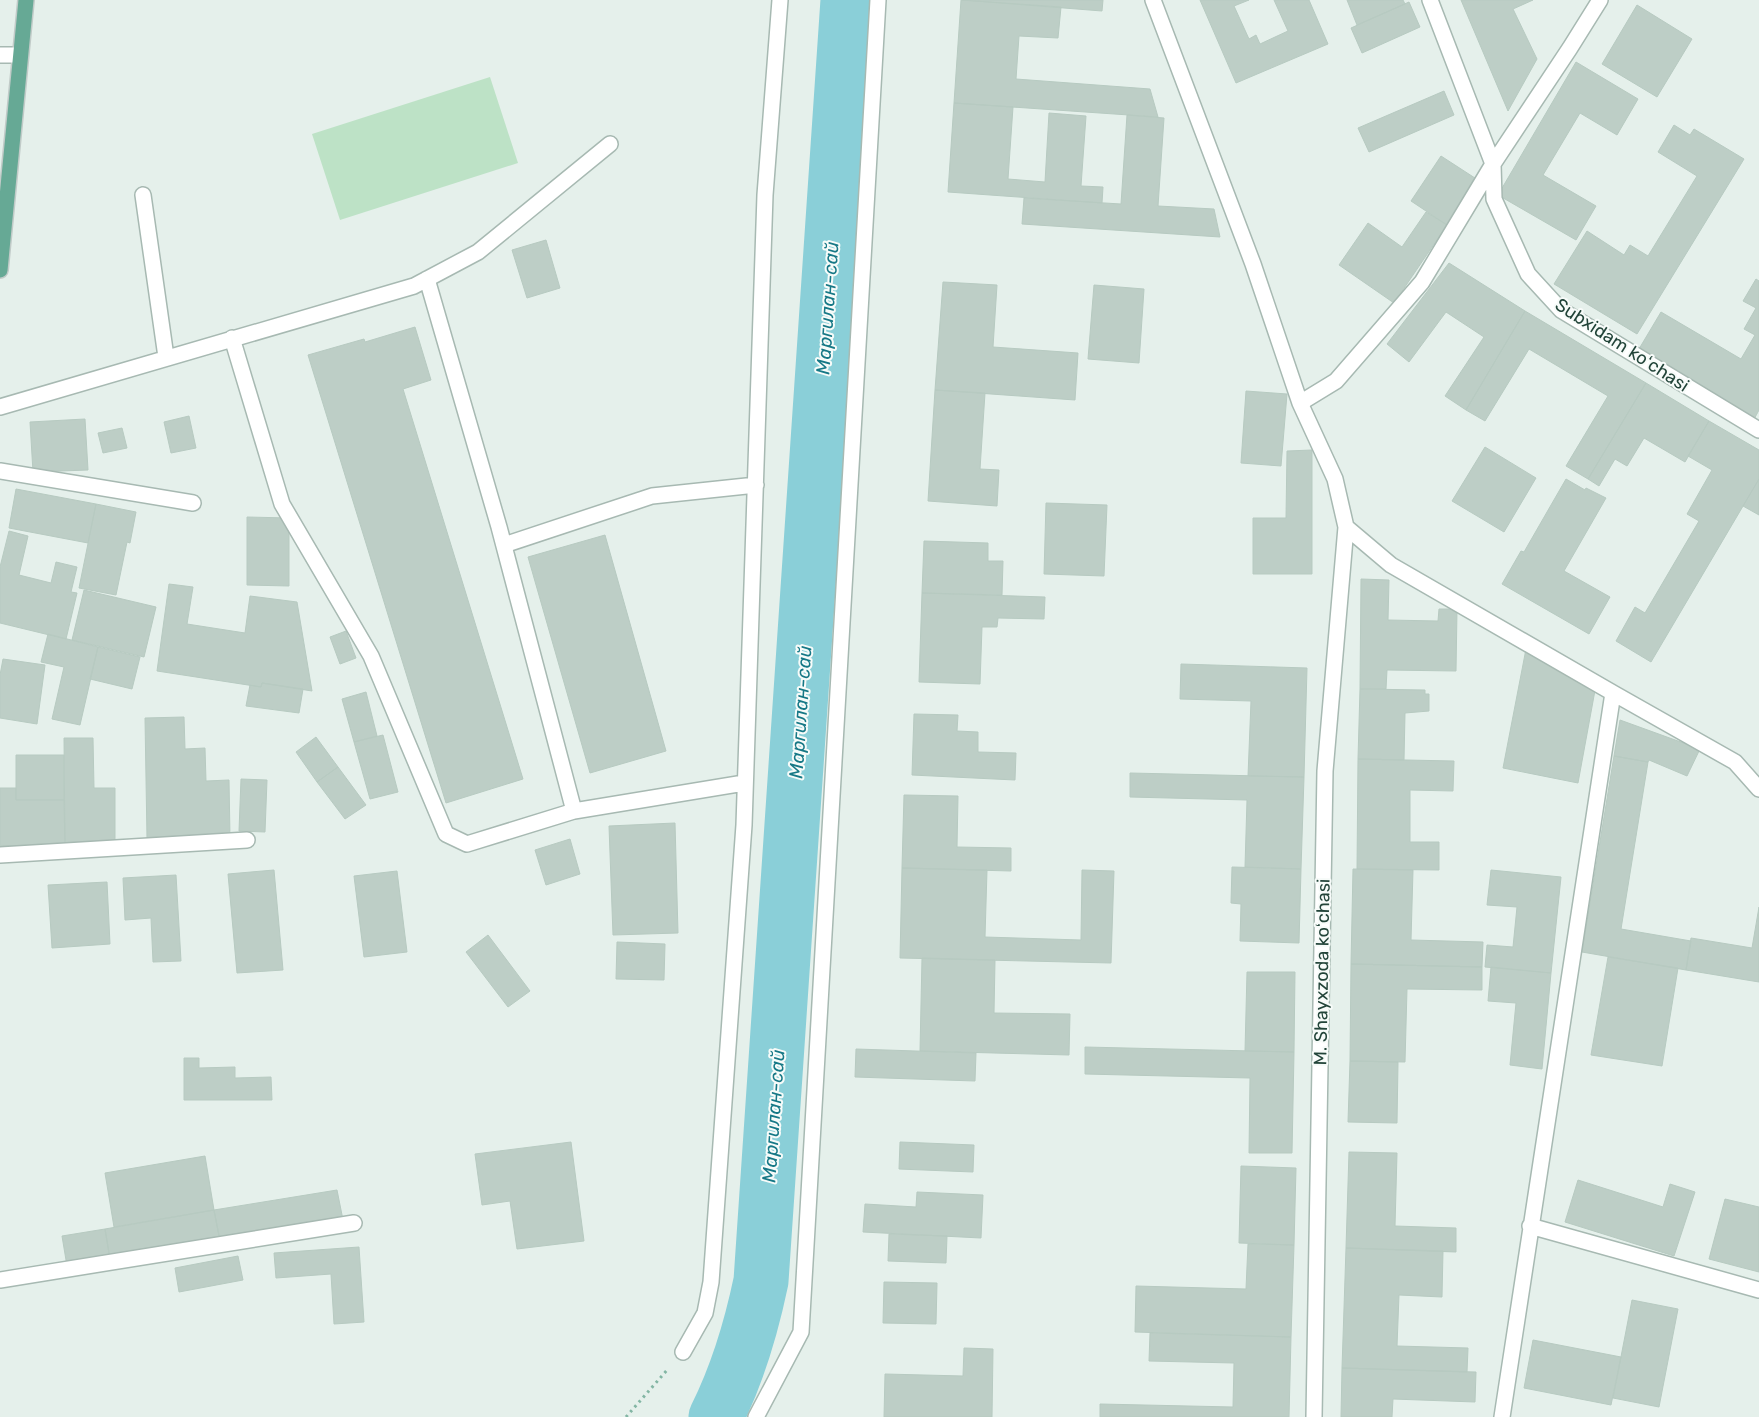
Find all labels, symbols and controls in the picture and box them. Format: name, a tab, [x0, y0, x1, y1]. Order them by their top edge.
water label: Маргилан-сай	[811, 241, 844, 375]
street label: Subxidam koʻchasi	[1551, 294, 1693, 396]
water label: Маргилан-сай	[784, 645, 817, 779]
street label: M. Shayxzoda koʻchasi	[1309, 879, 1335, 1065]
water label: Маргилан-сай	[757, 1049, 790, 1183]

